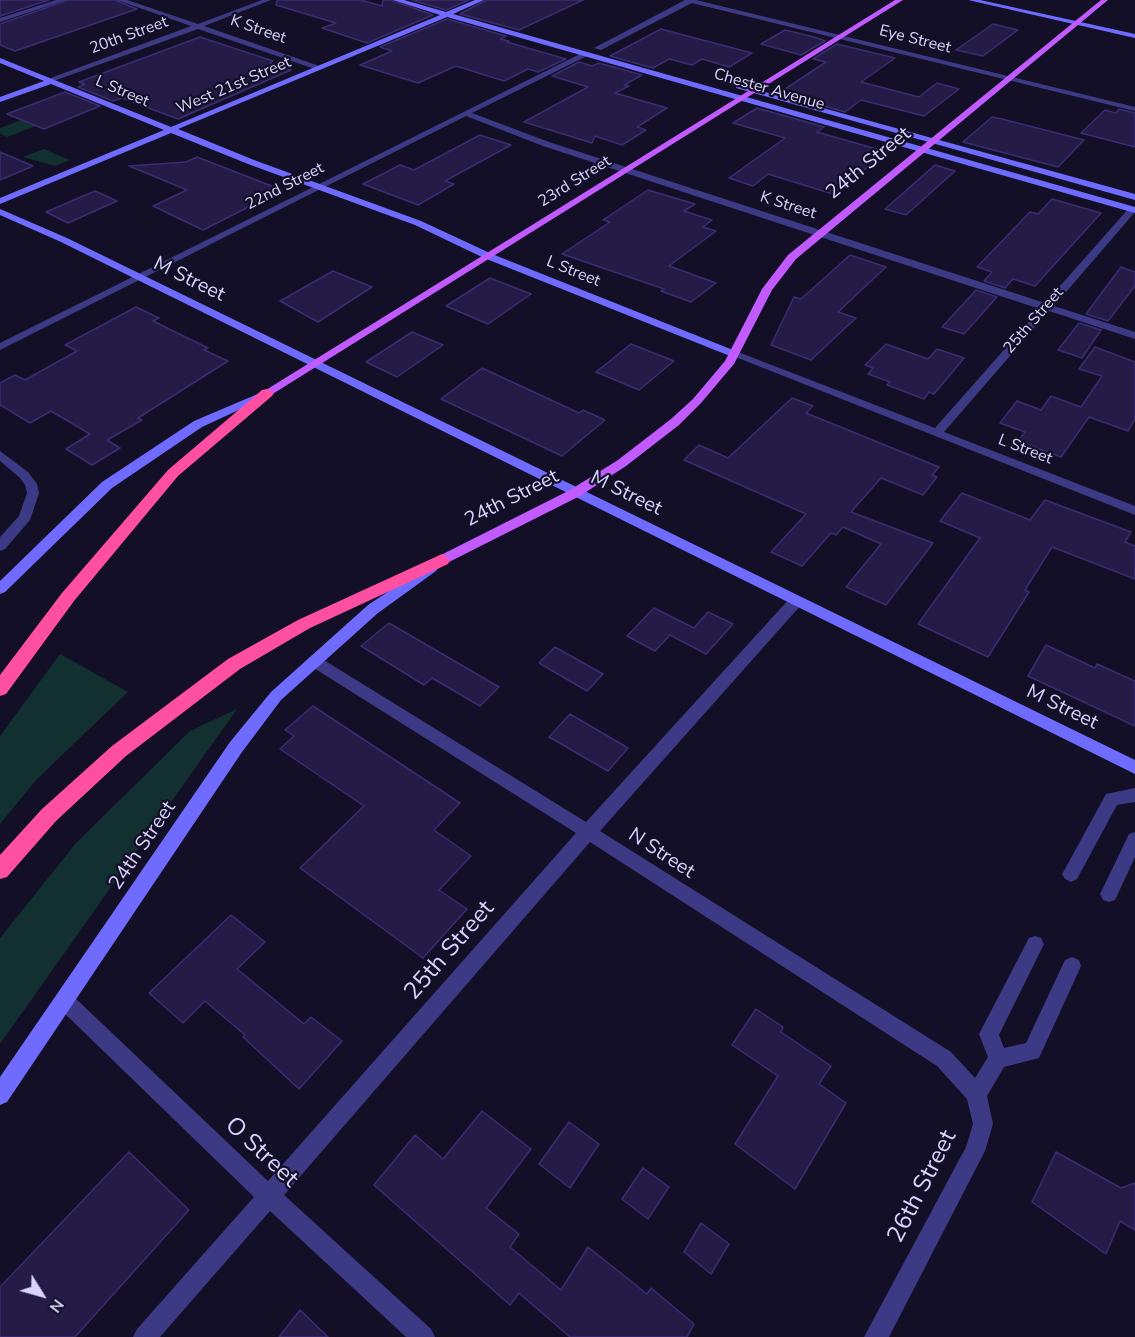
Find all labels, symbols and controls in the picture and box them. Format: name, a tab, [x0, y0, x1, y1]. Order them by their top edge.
street label: K Street	[228, 12, 288, 48]
street label: 20th Street	[87, 13, 171, 59]
street label: Eye Street	[877, 22, 953, 58]
street label: West 21st Street	[174, 53, 294, 119]
street label: Chester Avenue	[711, 65, 827, 115]
street label: L Street	[92, 72, 152, 112]
street label: 24th Street	[822, 123, 916, 205]
street label: 23rd Street	[535, 152, 615, 212]
street label: 22nd Street	[243, 159, 327, 215]
street label: K Street	[758, 188, 818, 224]
street label: M Street	[149, 252, 229, 308]
street label: L Street	[543, 253, 603, 291]
street label: 25th Street	[1000, 284, 1068, 358]
street label: L Street	[995, 431, 1055, 469]
street label: 24th Street	[461, 465, 563, 533]
street label: M Street	[586, 466, 666, 522]
street label: M Street	[1022, 680, 1102, 736]
street label: 24th Street	[105, 797, 181, 895]
street label: N Street	[623, 824, 699, 884]
street label: 25th Street	[399, 895, 501, 1007]
street label: O Street	[218, 1112, 304, 1194]
street label: 26th Street	[882, 1126, 964, 1248]
north arrow	[12, 1265, 72, 1325]
text: N	[44, 1294, 69, 1317]

